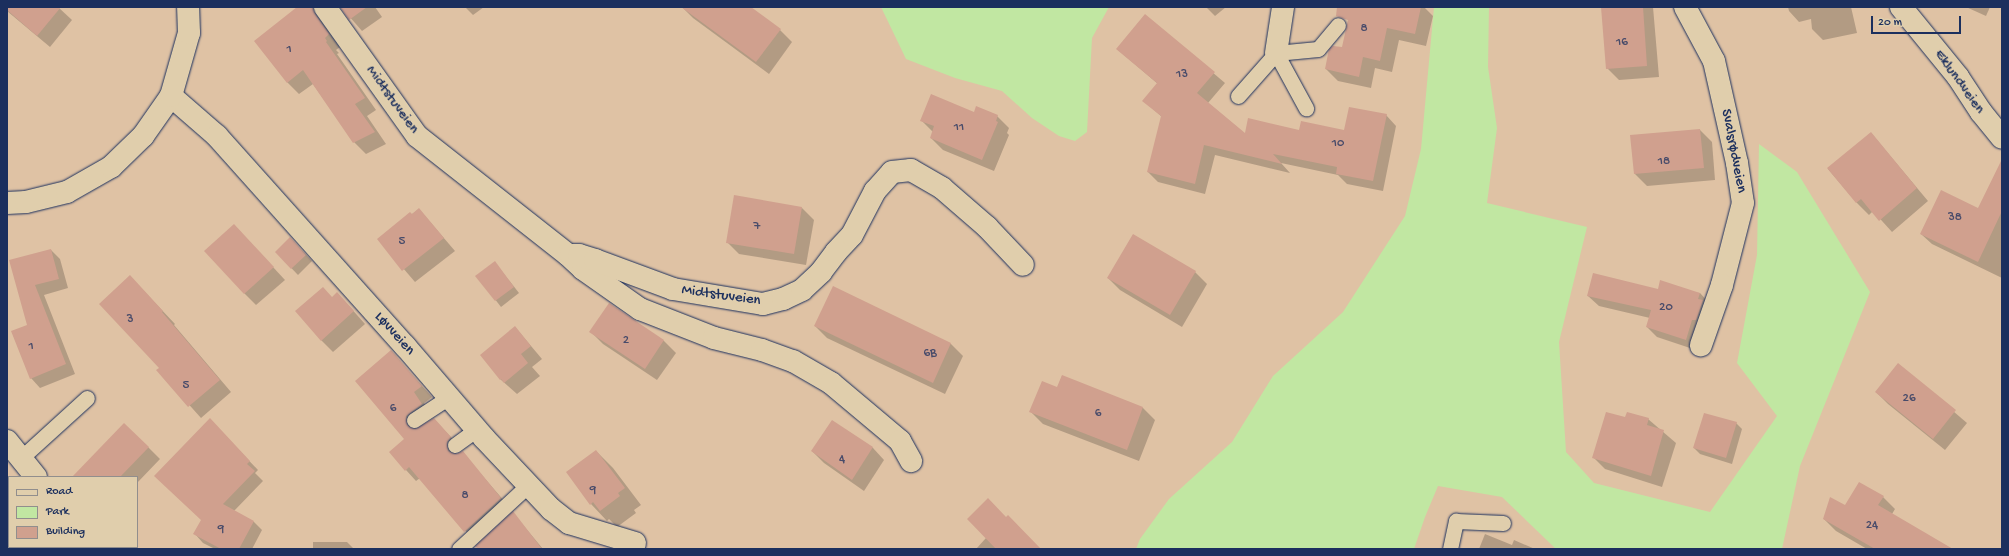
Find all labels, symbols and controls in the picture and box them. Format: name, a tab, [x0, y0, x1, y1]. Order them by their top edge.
scale bar	[1873, 8, 1963, 34]
text: 20 m	[1878, 16, 1902, 30]
house number: 8	[1360, 21, 1368, 37]
house number: 16	[1616, 35, 1628, 51]
house number: 1	[286, 42, 292, 58]
street label: Eklundveien	[1930, 46, 1988, 118]
street label: Midtstuveien	[361, 62, 423, 138]
house number: 13	[1176, 67, 1188, 83]
street label: Svalsrødveien	[1716, 108, 1750, 194]
house number: 11	[954, 120, 964, 136]
house number: 10	[1332, 136, 1344, 152]
house number: 18	[1658, 154, 1670, 170]
house number: 38	[1948, 210, 1962, 226]
house number: 7	[754, 219, 760, 235]
house number: 5	[399, 234, 405, 250]
street label: Midtstuveien	[680, 282, 762, 310]
house number: 20	[1659, 300, 1673, 316]
street label: Løvveien	[370, 309, 418, 359]
house number: 3	[127, 312, 133, 328]
house number: 2	[623, 333, 629, 349]
house number: 1	[28, 339, 34, 355]
house number: 6B	[923, 346, 937, 362]
house number: 5	[183, 378, 189, 394]
house number: 26	[1903, 391, 1915, 407]
house number: 6	[390, 401, 396, 417]
house number: 6	[1095, 406, 1101, 422]
house number: 4	[839, 452, 845, 468]
legend	[8, 476, 138, 548]
house number: 9	[590, 483, 596, 499]
text: Road	[46, 485, 72, 499]
house number: 8	[461, 488, 469, 504]
text: Park	[46, 505, 69, 519]
house number: 24	[1866, 518, 1878, 534]
house number: 9	[218, 522, 224, 538]
text: Building	[46, 525, 85, 539]

